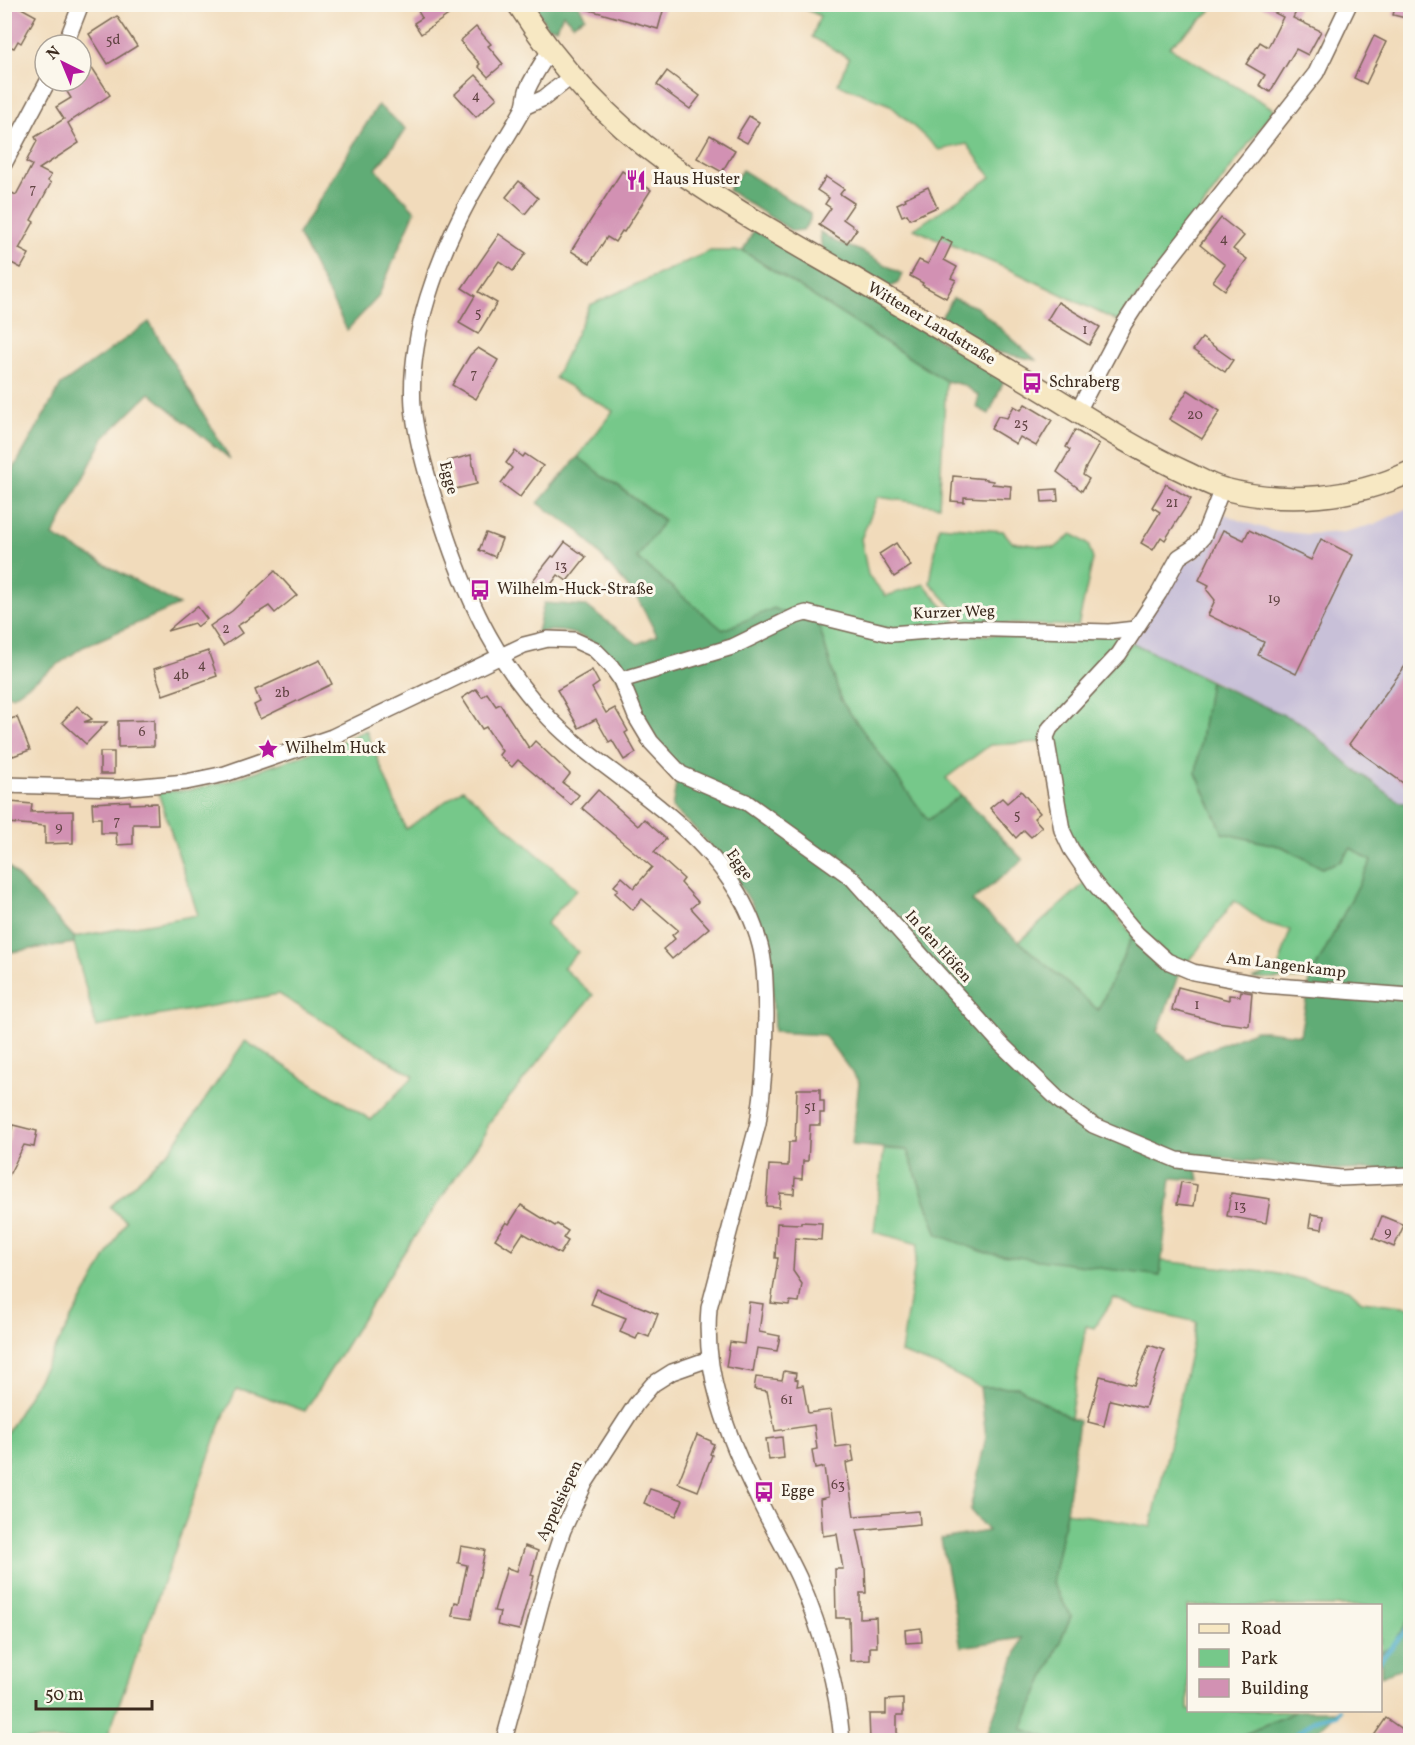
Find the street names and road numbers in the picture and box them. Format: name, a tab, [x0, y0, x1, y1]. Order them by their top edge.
street label: Wittener Landstraße	[863, 277, 999, 371]
street label: Egge	[433, 459, 463, 497]
street label: Kurzer Weg	[913, 601, 995, 625]
street label: Egge	[720, 845, 758, 885]
street label: In den Höfen	[899, 906, 977, 988]
street label: Am Langenkamp	[1225, 948, 1347, 984]
street label: Appelsiepen	[532, 1457, 588, 1545]

